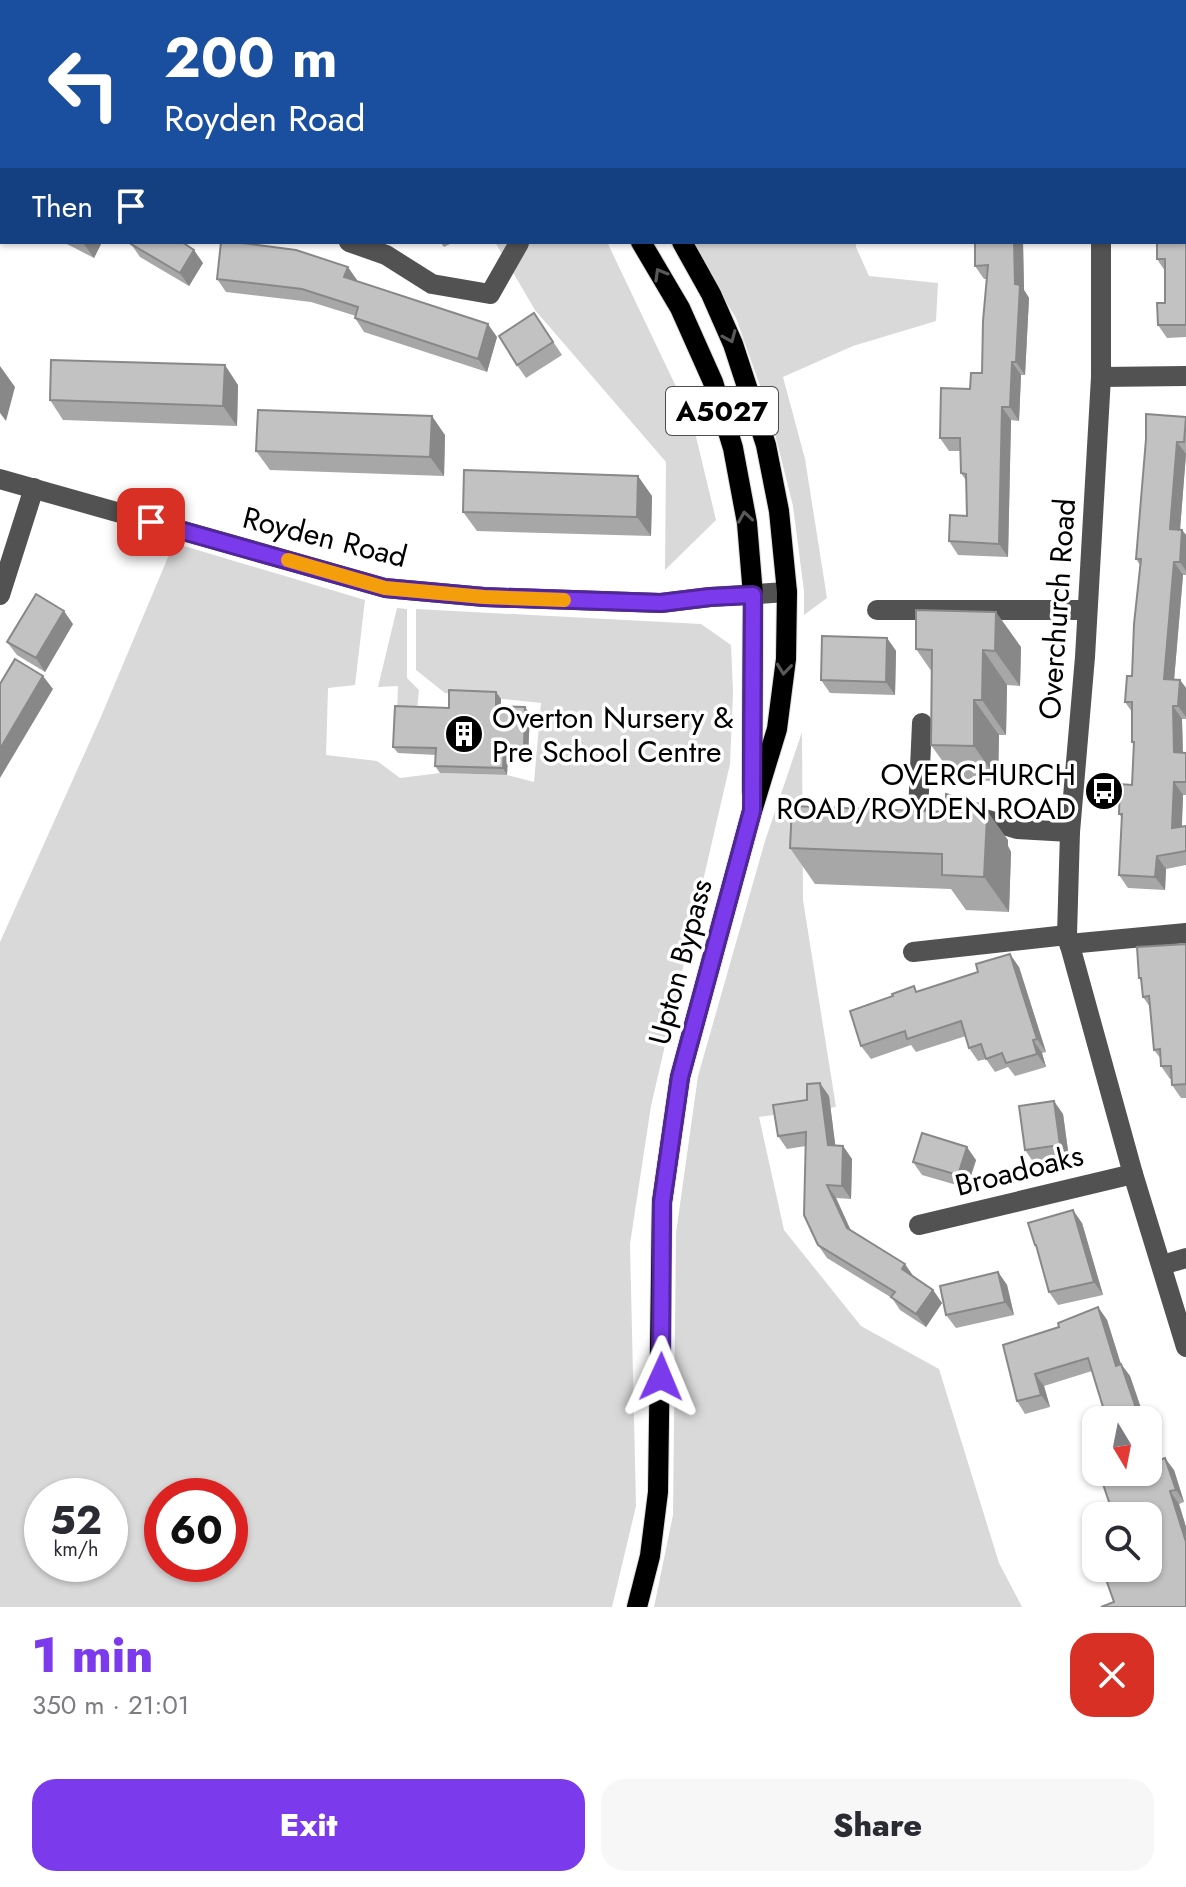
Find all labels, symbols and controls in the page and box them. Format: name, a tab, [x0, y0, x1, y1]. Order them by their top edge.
text: 200 m	[164, 17, 338, 98]
icon: left	[32, 32, 136, 136]
text: Royden Road	[164, 92, 366, 144]
icon: arrive	[109, 184, 153, 228]
text: Then	[32, 185, 93, 228]
one-way arrow	[654, 268, 670, 283]
one-way arrow	[720, 329, 736, 343]
road number: A5027	[666, 387, 778, 435]
pin	[117, 488, 185, 556]
street label: Royden Road	[238, 496, 412, 578]
street label: Overchurch Road	[1028, 497, 1086, 721]
icon: arrive	[129, 500, 173, 544]
one-way arrow	[737, 510, 754, 524]
one-way arrow	[776, 663, 793, 676]
place label: Overton Nursery & Pre School Centre	[492, 696, 733, 773]
building icon: Overton Nursery & Pre School Centre	[443, 713, 485, 755]
place label: OVERCHURCH ROAD/ROYDEN ROAD	[776, 753, 1076, 830]
bus stop icon: OVERCHURCH ROAD/ROYDEN ROAD	[1083, 770, 1125, 812]
street label: Upton Bypass	[637, 874, 723, 1050]
street label: Broadoaks	[950, 1133, 1088, 1207]
position arrow	[619, 1335, 703, 1419]
north arrow	[1082, 1406, 1162, 1486]
map controls	[1082, 1406, 1162, 1582]
speed limit sign: 60	[144, 1478, 248, 1582]
text: 52	[50, 1491, 102, 1549]
button: search	[1082, 1502, 1162, 1582]
text: km/h	[53, 1535, 99, 1564]
text: 1 min	[32, 1621, 153, 1690]
button: close	[1070, 1633, 1154, 1717]
text: 350 m · 21:01	[32, 1686, 190, 1724]
button: Exit	[32, 1779, 585, 1871]
button: Share	[601, 1779, 1154, 1871]

